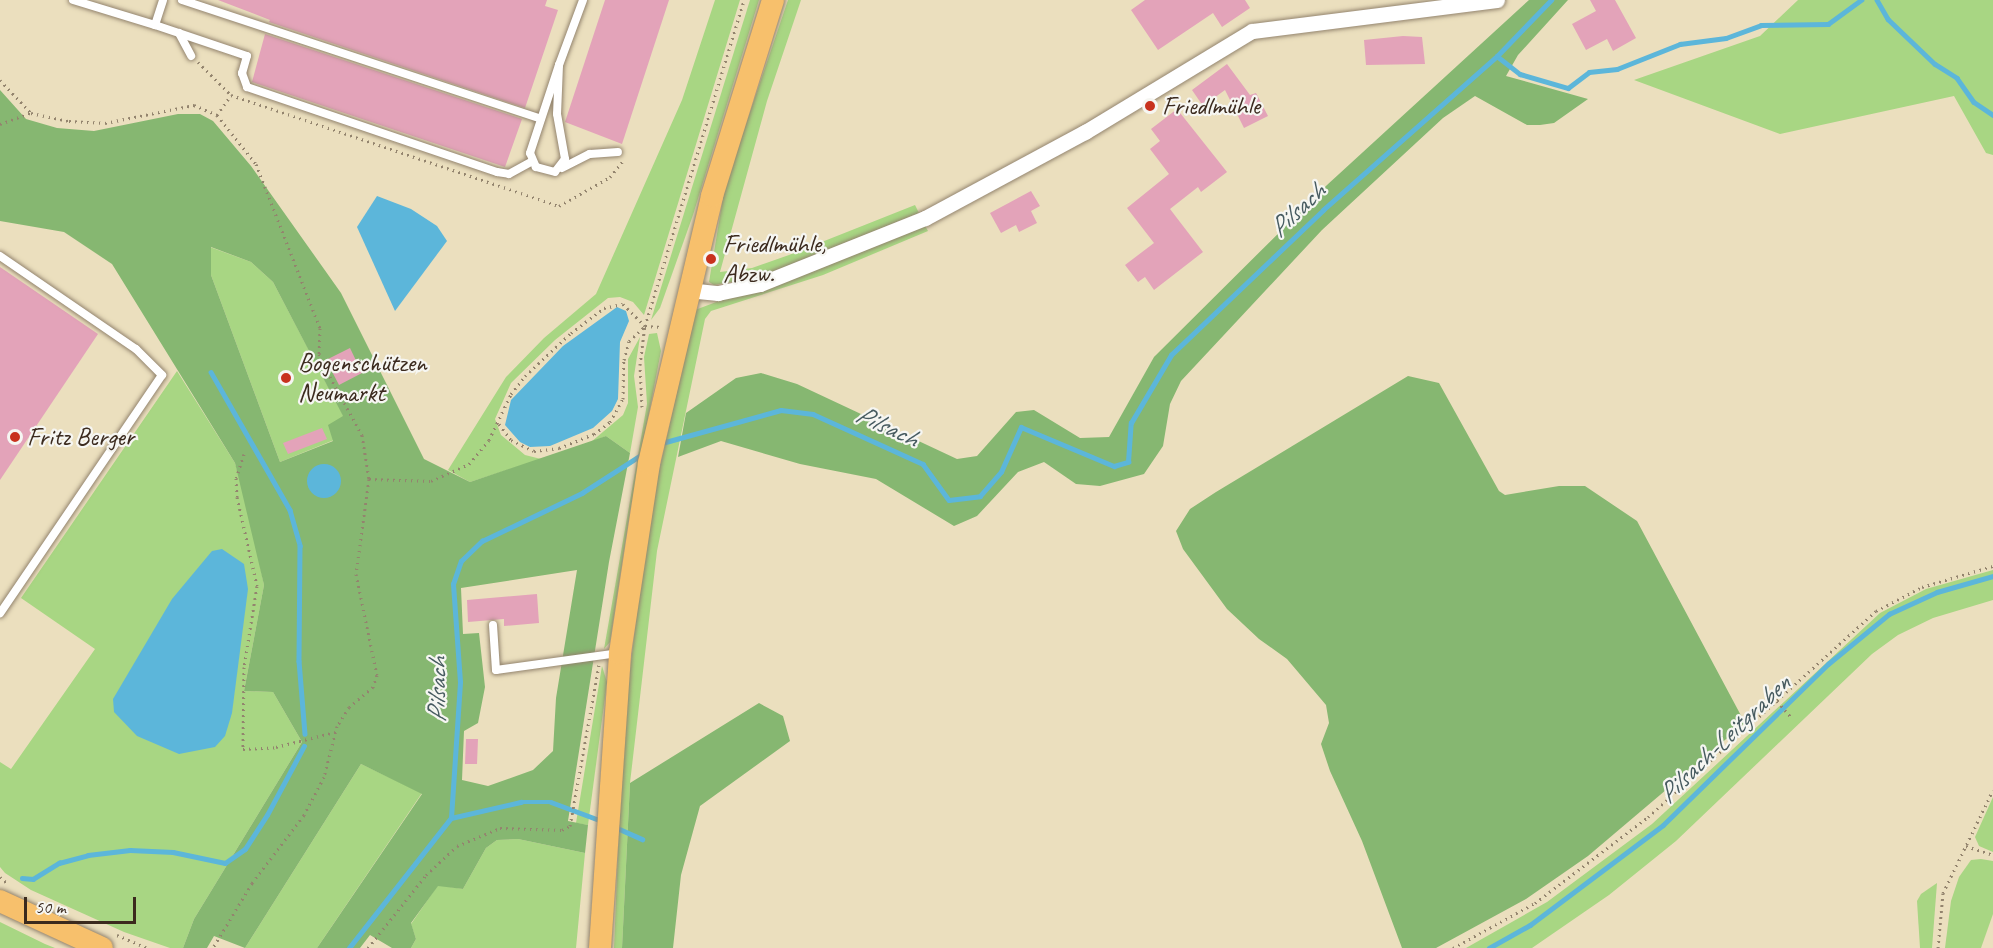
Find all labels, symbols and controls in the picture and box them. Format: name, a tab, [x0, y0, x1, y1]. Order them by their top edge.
place label: Friedlmühle	[1162, 90, 1260, 122]
marker: Friedlmühle	[1143, 99, 1157, 113]
water label: Pilsach	[1262, 176, 1332, 244]
place label: Friedlmühle, Abzw.	[723, 228, 826, 290]
marker: Friedlmühle, Abzw.	[704, 252, 718, 266]
place label: Bogenschützen Neumarkt	[298, 347, 427, 408]
marker: Bogenschützen Neumarkt	[279, 371, 293, 385]
water label: Pilsach	[851, 398, 923, 454]
place label: Fritz Berger	[27, 421, 134, 453]
marker: Fritz Berger	[8, 430, 22, 444]
water label: Pilsach	[420, 657, 454, 723]
water label: Pilsach-Leitgraben	[1651, 668, 1797, 810]
scale bar	[27, 885, 140, 923]
text: 50 m	[35, 896, 66, 918]

